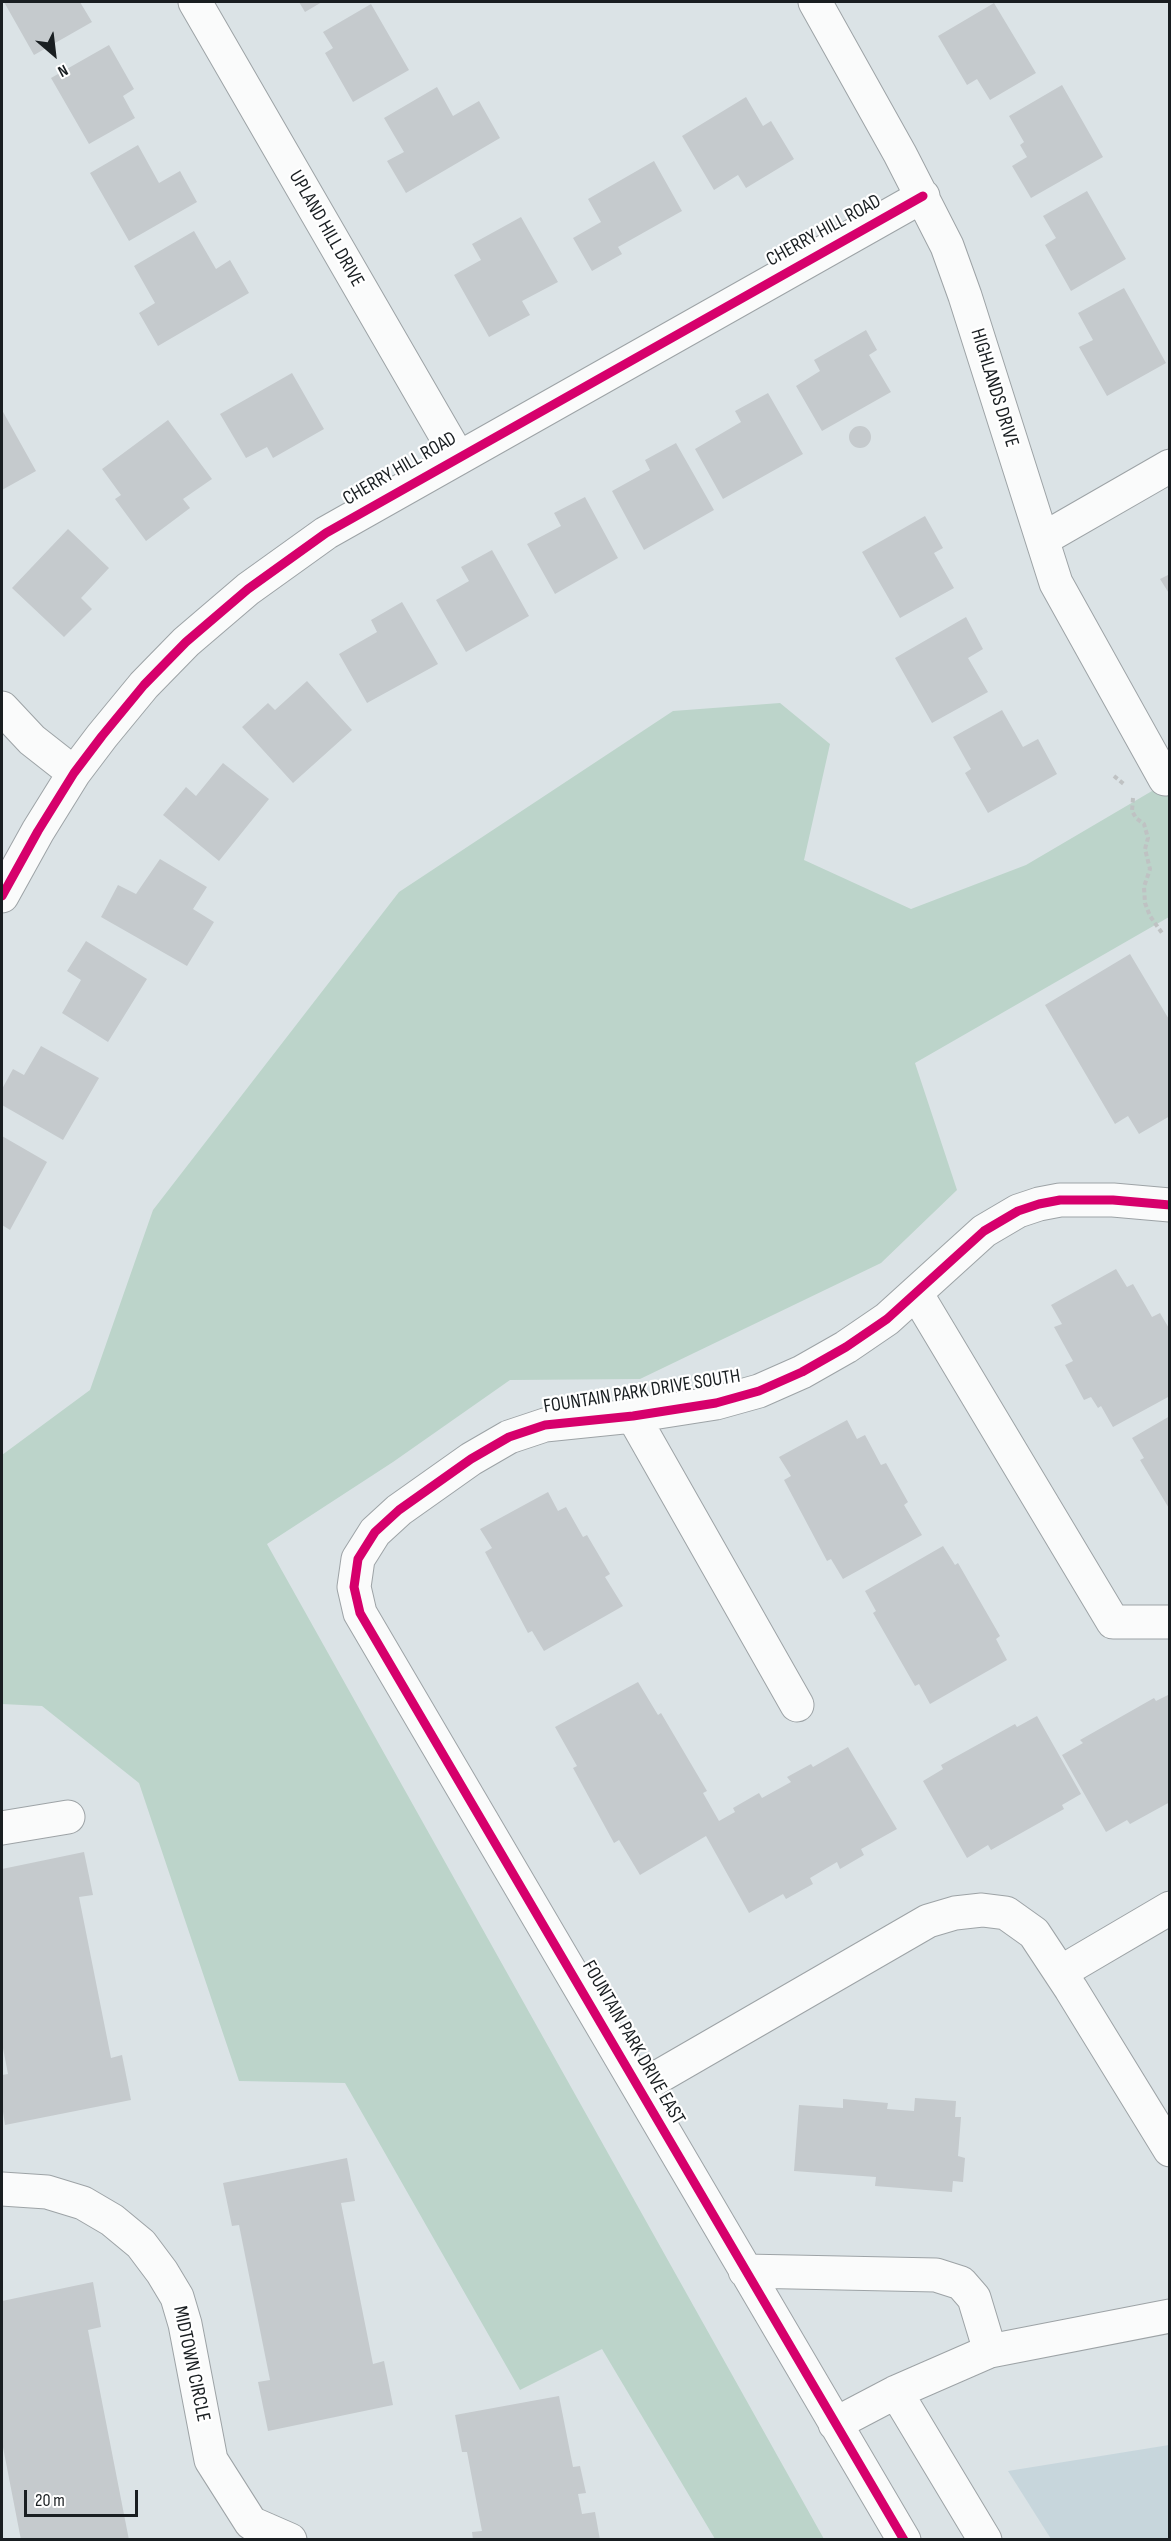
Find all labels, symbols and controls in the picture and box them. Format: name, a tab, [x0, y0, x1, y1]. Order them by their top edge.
north arrow	[24, 24, 84, 84]
text: N	[54, 60, 71, 81]
street label: UPLAND HILL DRIVE	[283, 167, 369, 291]
street label: CHERRY HILL ROAD	[763, 190, 885, 272]
street label: HIGHLANDS DRIVE	[965, 326, 1023, 450]
street label: CHERRY HILL ROAD	[339, 427, 461, 511]
street label: FOUNTAIN PARK DRIVE SOUTH	[542, 1365, 742, 1419]
street label: FOUNTAIN PARK DRIVE EAST	[576, 1957, 690, 2129]
street label: MIDTOWN CIRCLE	[167, 2304, 215, 2424]
scale bar	[27, 2478, 141, 2516]
text: 20 m	[35, 2490, 65, 2511]

